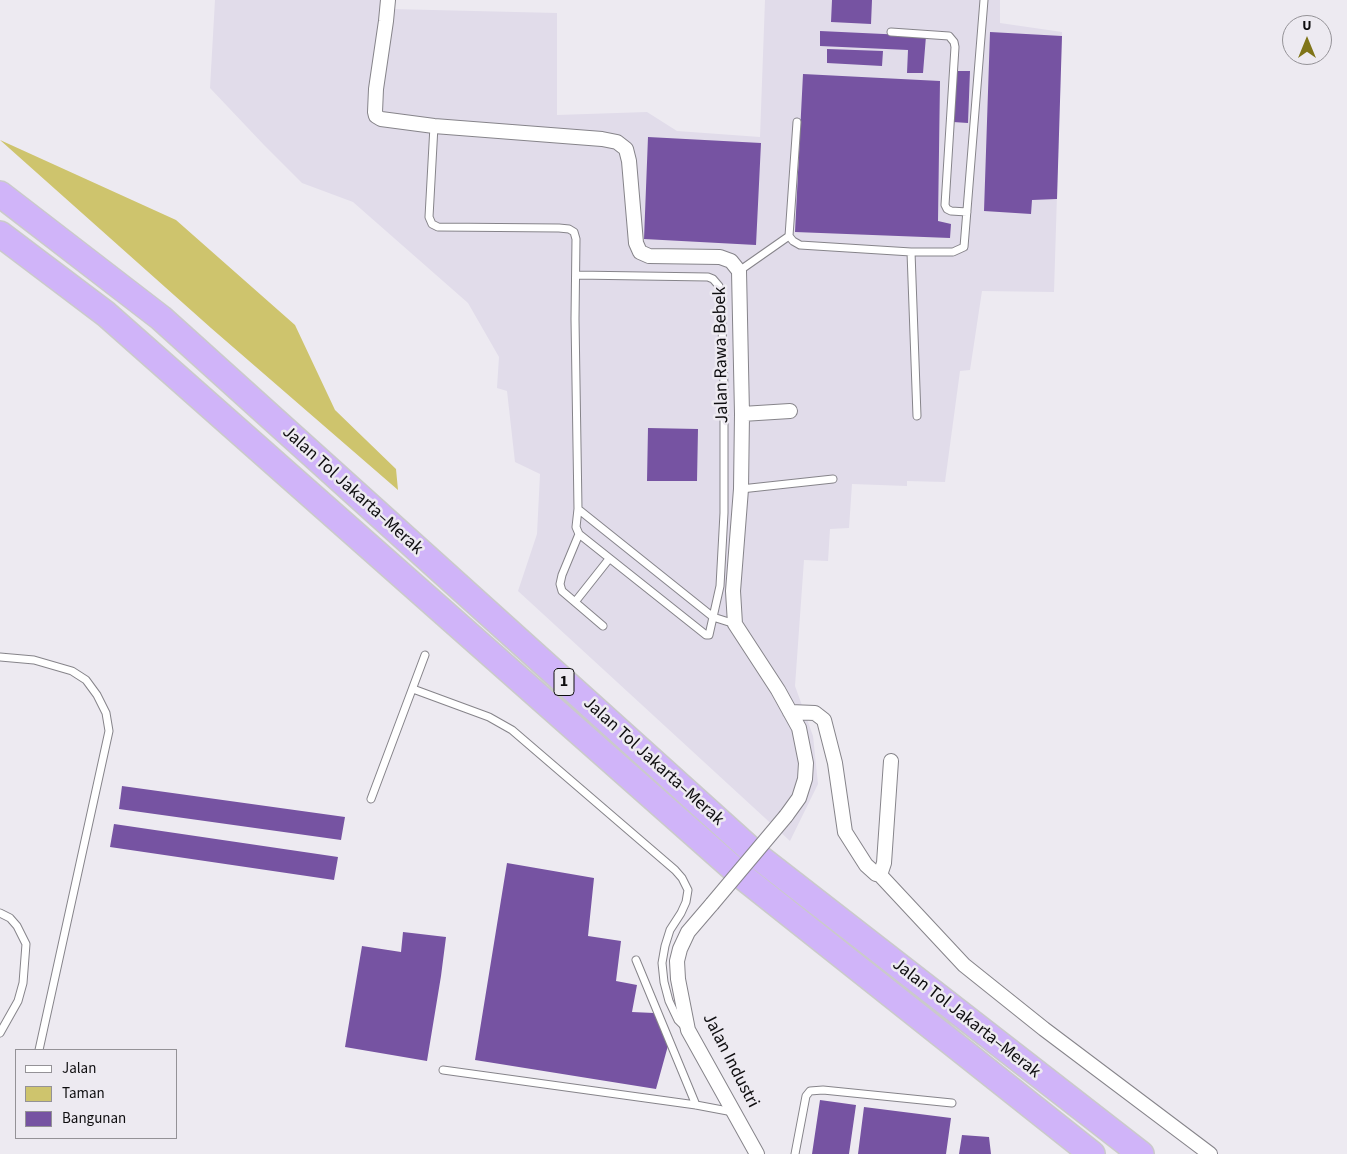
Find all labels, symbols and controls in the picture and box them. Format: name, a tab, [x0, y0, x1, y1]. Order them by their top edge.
north arrow	[1282, 15, 1332, 65]
text: U	[1302, 16, 1312, 36]
street label: Jalan Rawa Bebek	[710, 286, 734, 424]
street label: Jalan Tol Jakarta–Merak	[277, 422, 427, 560]
road number: 1	[554, 669, 574, 696]
street label: Jalan Tol Jakarta–Merak	[578, 693, 728, 831]
street label: Jalan Tol Jakarta–Merak	[888, 954, 1044, 1084]
street label: Jalan Industri	[697, 1010, 763, 1112]
legend	[15, 1049, 178, 1139]
text: Jalan	[62, 1058, 96, 1079]
text: Taman	[62, 1083, 105, 1104]
text: Bangunan	[62, 1108, 126, 1129]

